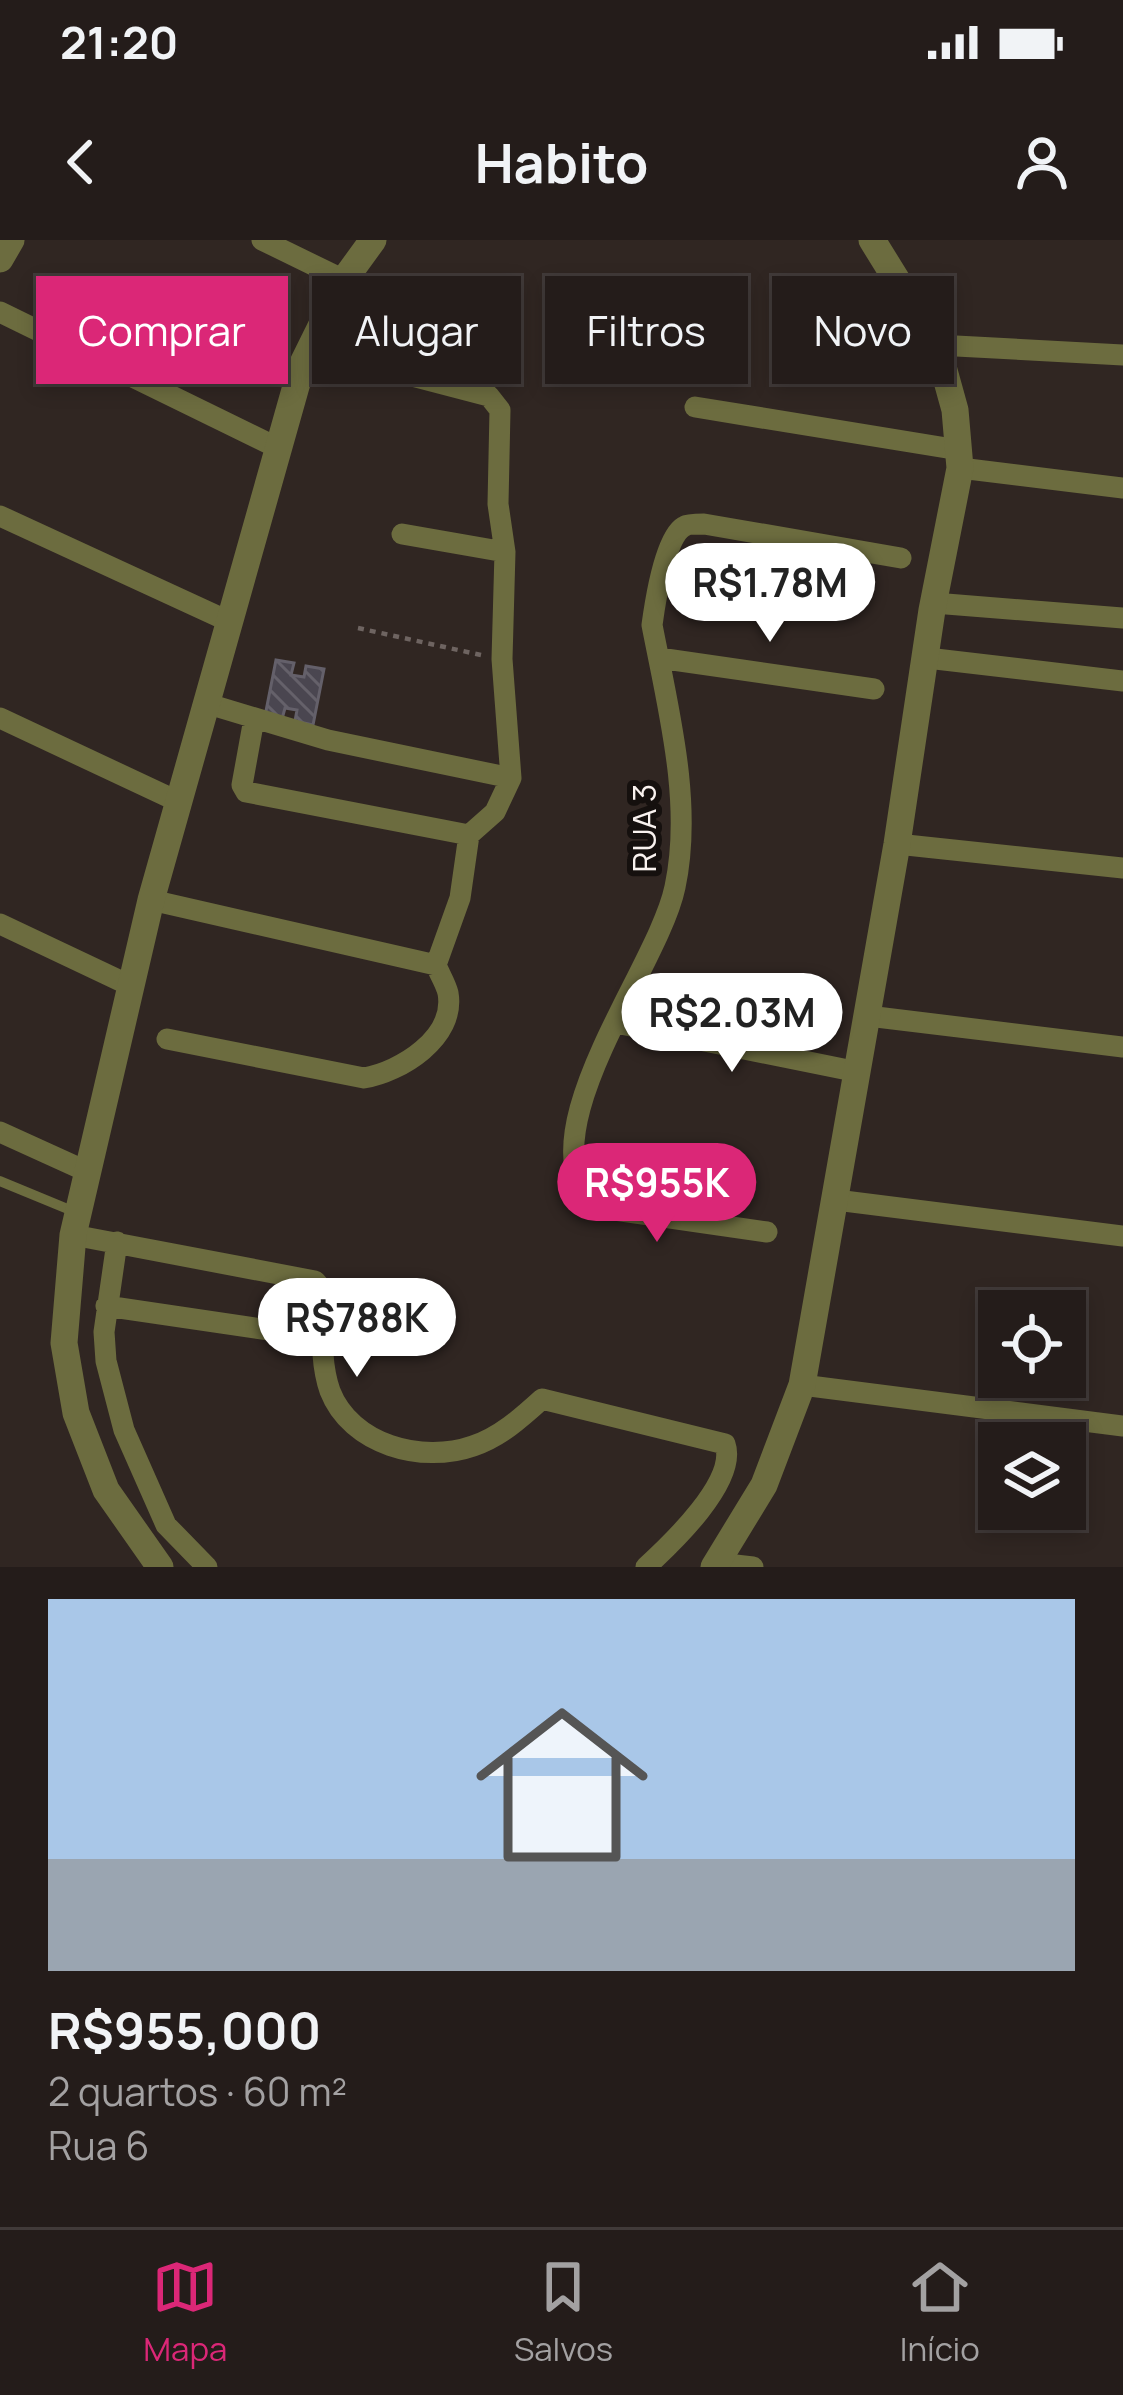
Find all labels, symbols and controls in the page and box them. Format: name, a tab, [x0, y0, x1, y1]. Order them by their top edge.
text: 21:20	[60, 11, 178, 73]
text: Habito	[475, 125, 648, 199]
icon: back	[48, 129, 114, 195]
icon: person	[1009, 129, 1075, 195]
chip: Comprar	[36, 276, 288, 384]
chip: Alugar	[312, 276, 521, 384]
chip: Filtros	[545, 276, 748, 384]
chip: Novo	[772, 276, 954, 384]
pin: R$1.78M	[659, 543, 881, 645]
text: R$1.78M	[692, 555, 848, 609]
street label: RUA 3	[621, 784, 666, 872]
pin: R$2.03M	[621, 973, 843, 1075]
text: R$2.03M	[649, 985, 815, 1039]
pin: R$955K	[559, 1143, 755, 1245]
text: R$955K	[584, 1155, 730, 1209]
pin: R$788K	[259, 1278, 455, 1380]
text: R$788K	[285, 1290, 429, 1344]
map controls	[978, 1290, 1086, 1530]
button: locate	[978, 1290, 1086, 1398]
button: layers	[978, 1422, 1086, 1530]
icon: home	[454, 1677, 670, 1893]
text: R$955,000	[48, 1995, 321, 2064]
text: 2 quartos · 60 m²	[48, 2064, 347, 2118]
text: Rua 6	[48, 2118, 149, 2172]
tab: Mapa	[143, 2254, 227, 2371]
tab: Salvos	[514, 2254, 613, 2371]
tab: Início	[900, 2254, 980, 2371]

